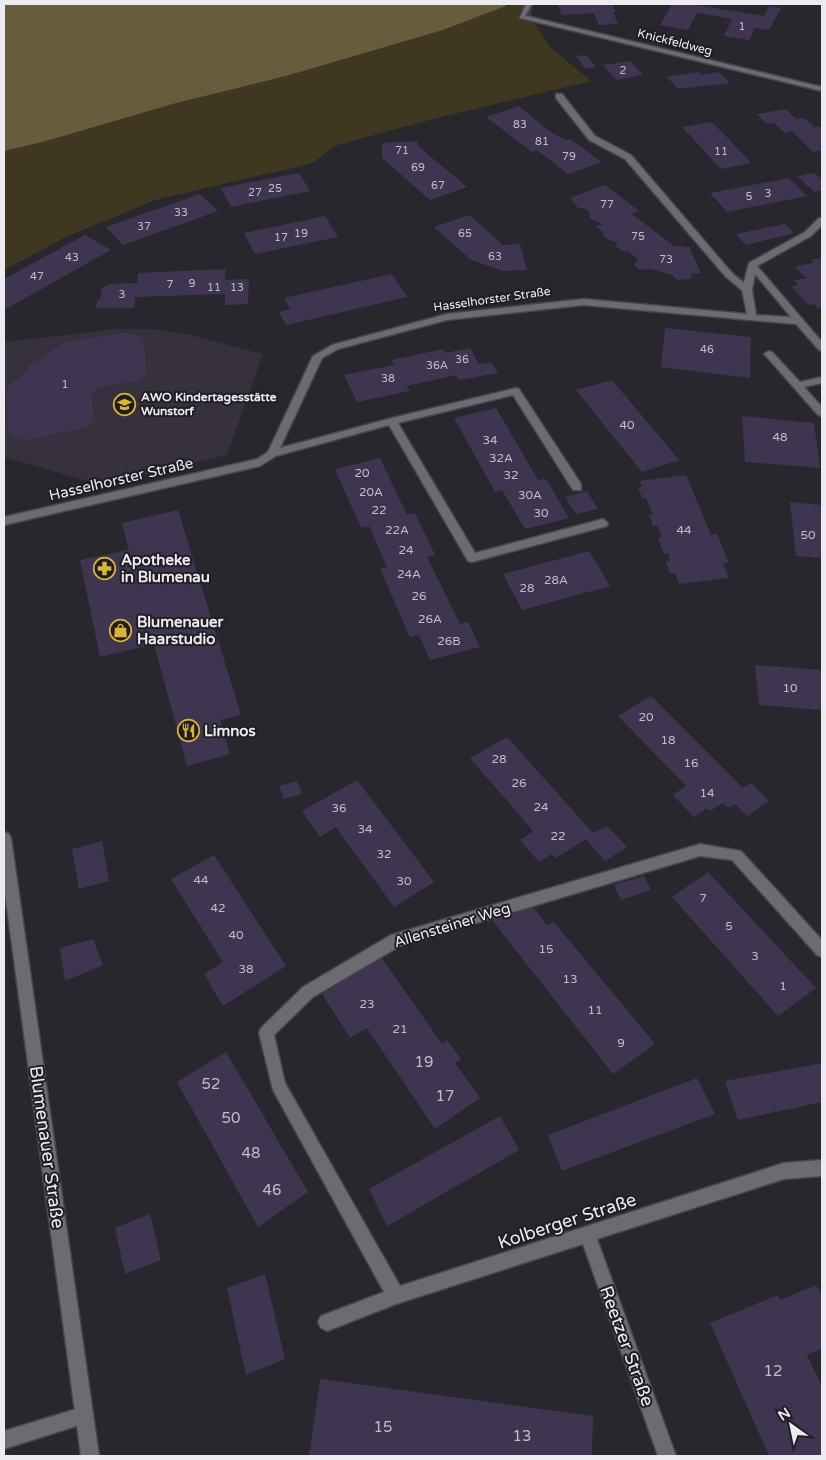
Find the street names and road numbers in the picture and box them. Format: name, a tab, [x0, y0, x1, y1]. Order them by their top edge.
street label: Knickfeldweg	[636, 26, 714, 58]
street label: Hasselhorster Straße	[433, 284, 552, 314]
street label: Hasselhorster Straße	[47, 454, 195, 504]
street label: Allensteiner Weg	[392, 899, 512, 951]
street label: Blumenauer Straße	[25, 1064, 69, 1230]
street label: Kolberger Straße	[495, 1188, 639, 1254]
street label: Reetzer Straße	[595, 1283, 659, 1409]

